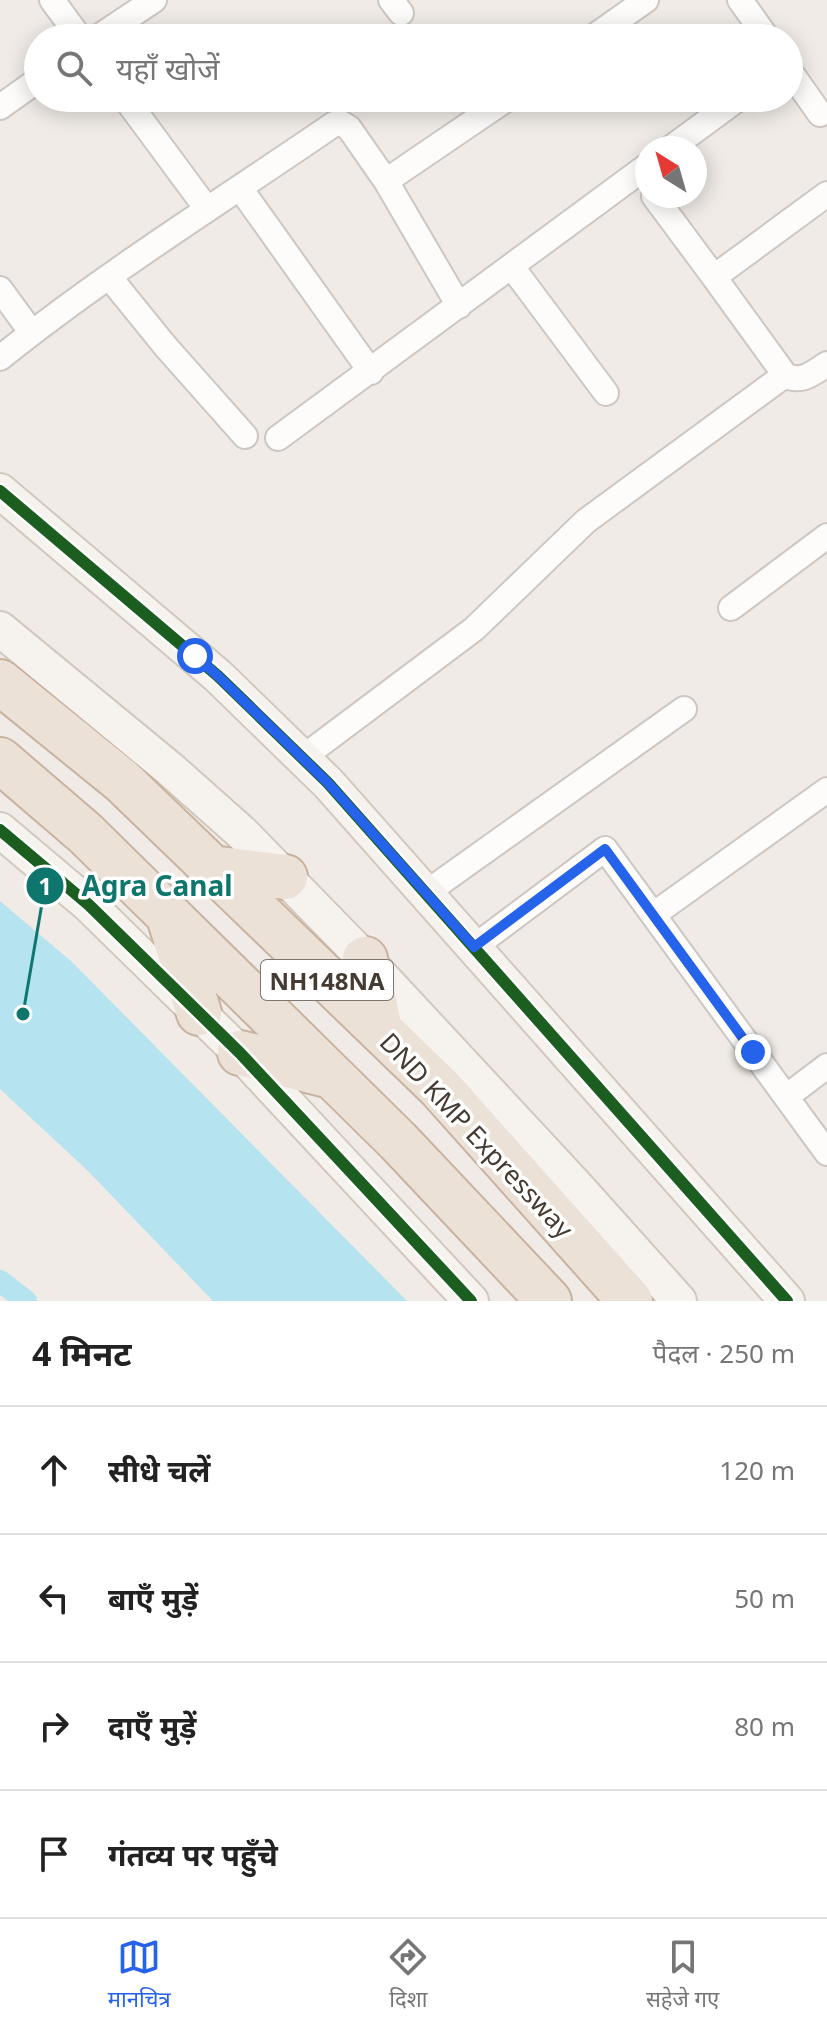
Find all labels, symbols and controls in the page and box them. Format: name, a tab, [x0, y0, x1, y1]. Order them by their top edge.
search box	[24, 24, 803, 112]
icon: search	[52, 46, 96, 90]
text: यहाँ खोजें	[116, 48, 219, 89]
north arrow	[635, 136, 707, 208]
route start	[177, 638, 213, 674]
callout: Agra Canal	[25, 860, 248, 912]
text: Agra Canal	[81, 866, 233, 904]
text: 1	[38, 869, 52, 902]
road number: NH148NA	[261, 960, 393, 1000]
street label: DND KMP Expressway	[372, 1024, 582, 1246]
route end	[735, 1034, 771, 1070]
text: 4 मिनट	[32, 1330, 132, 1376]
text: पैदल · 250 m	[653, 1335, 795, 1371]
icon: ahead	[32, 1448, 76, 1492]
text: सीधे चलें	[108, 1450, 210, 1491]
text: 120 m	[719, 1452, 795, 1488]
icon: left	[32, 1576, 76, 1620]
text: बाएँ मुड़ें	[108, 1578, 198, 1619]
text: 50 m	[734, 1580, 795, 1616]
icon: right	[32, 1704, 76, 1748]
text: दाएँ मुड़ें	[108, 1706, 196, 1747]
text: 80 m	[734, 1708, 795, 1744]
icon: arrive	[32, 1832, 76, 1876]
text: गंतव्य पर पहुँचे	[108, 1834, 278, 1875]
tab: मानचित्र	[108, 1935, 171, 2013]
tab: दिशा	[386, 1935, 430, 2013]
tab: सहेजे गए	[646, 1935, 719, 2013]

